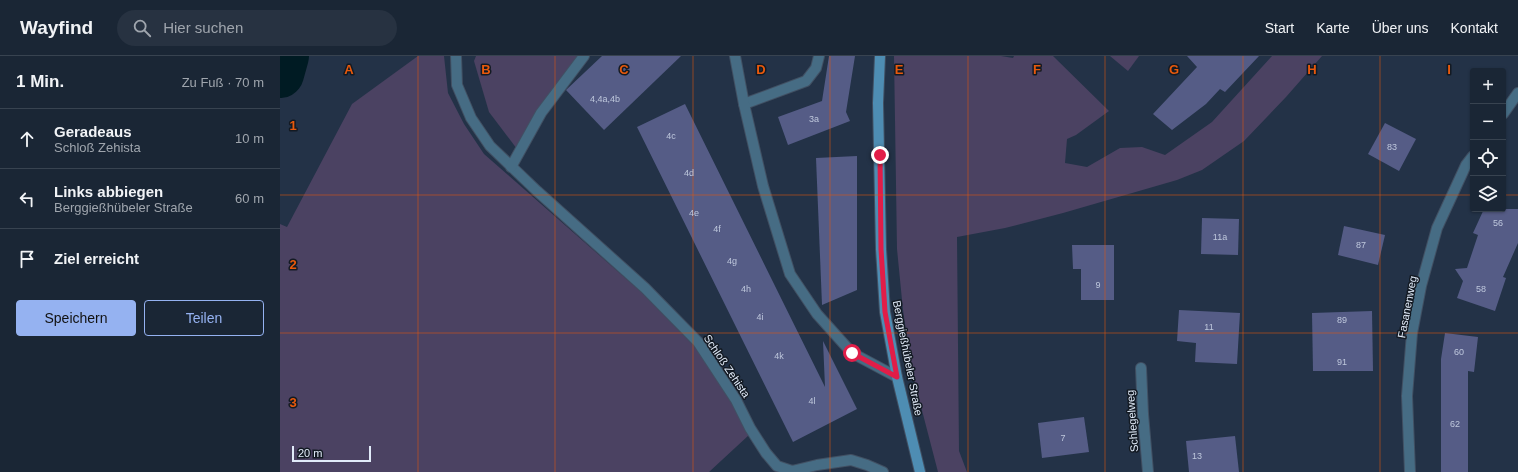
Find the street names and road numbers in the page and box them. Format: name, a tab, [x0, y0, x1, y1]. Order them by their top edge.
street label: Fasanenweg	[1395, 275, 1419, 339]
street label: Berggießhübeler Straße	[891, 299, 925, 417]
street label: Schloß Zehista	[702, 332, 753, 400]
street label: Schlegelweg	[1124, 389, 1140, 453]

